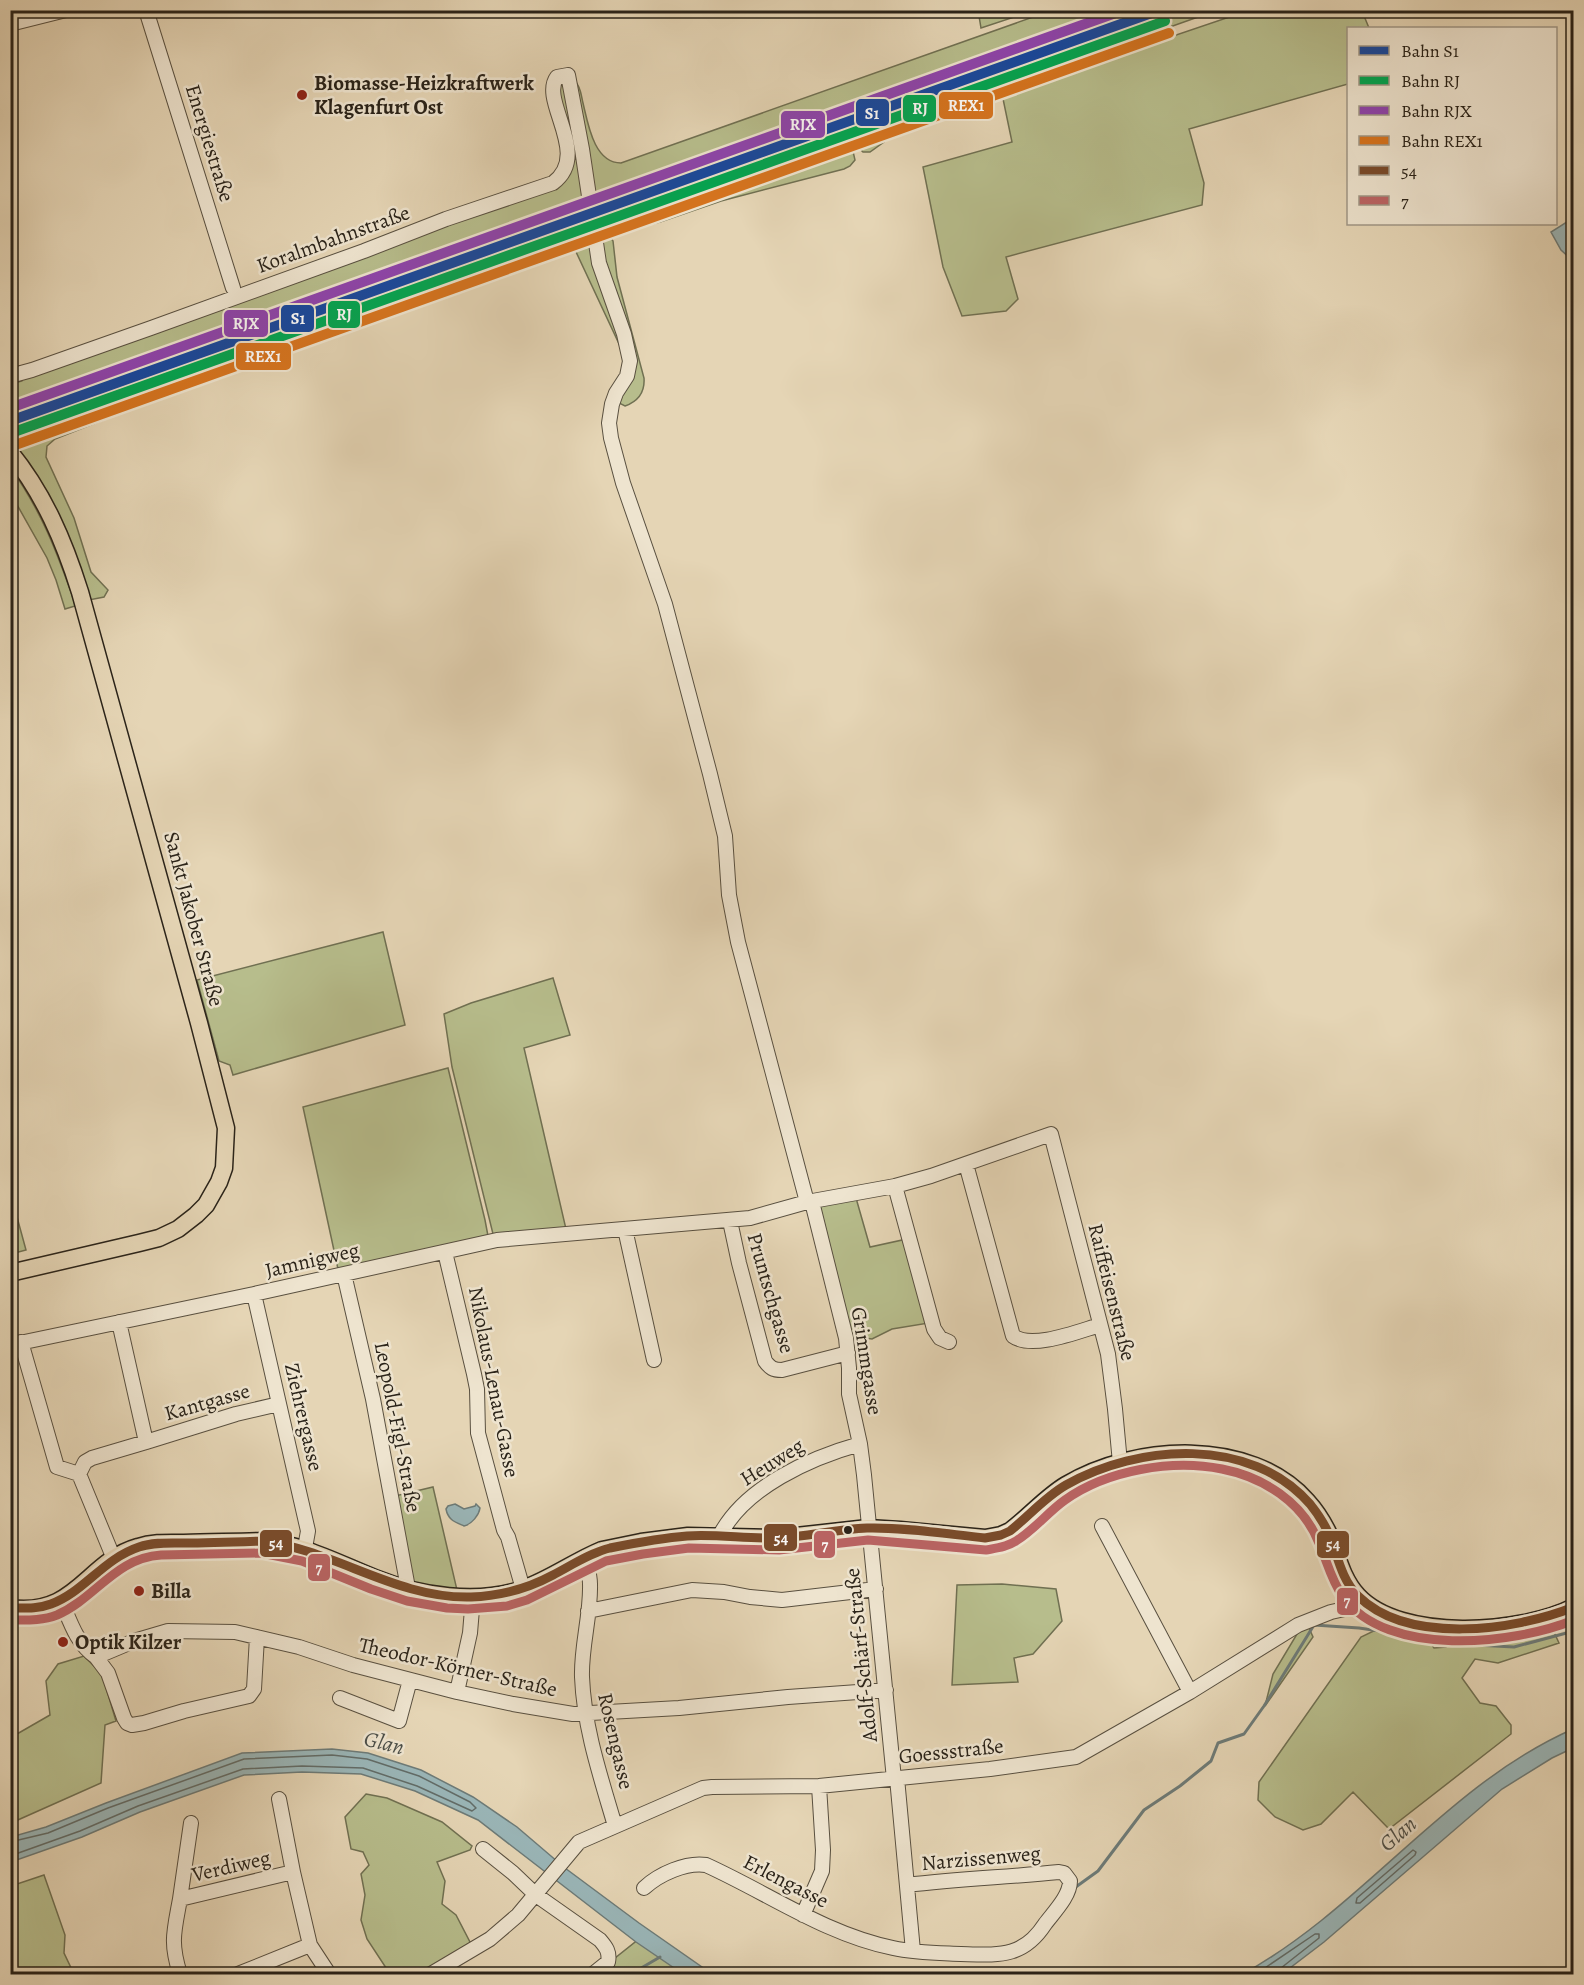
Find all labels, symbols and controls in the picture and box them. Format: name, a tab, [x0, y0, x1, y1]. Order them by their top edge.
legend	[1347, 27, 1557, 225]
text: Bahn S1	[1401, 39, 1459, 63]
place label: Biomasse-Heizkraftwerk Klagenfurt Ost	[314, 69, 534, 121]
text: Bahn RJ	[1401, 69, 1460, 93]
street label: Energiestraße	[179, 81, 241, 205]
marker: Biomasse-Heizkraftwerk Klagenfurt Ost	[295, 88, 309, 102]
line badge: REX1	[938, 91, 994, 120]
line badge: RJ	[902, 94, 937, 123]
text: REX1	[948, 95, 984, 117]
line badge: S1	[855, 98, 890, 127]
text: RJ	[912, 98, 928, 120]
text: Bahn RJX	[1401, 99, 1472, 123]
text: S1	[865, 103, 879, 125]
line badge: RJX	[780, 110, 826, 139]
text: RJX	[790, 114, 816, 136]
text: Bahn REX1	[1401, 129, 1483, 153]
text: 54	[1401, 159, 1417, 183]
text: 7	[1401, 189, 1409, 213]
street label: Koralmbahnstraße	[252, 198, 414, 280]
line badge: RJ	[327, 300, 361, 329]
line badge: S1	[280, 304, 315, 333]
text: RJ	[336, 304, 352, 326]
text: S1	[291, 308, 305, 330]
line badge: RJX	[223, 309, 269, 338]
text: RJX	[233, 313, 259, 335]
line badge: REX1	[235, 342, 292, 371]
text: REX1	[245, 346, 281, 368]
street label: Sankt Jakober Straße	[157, 829, 231, 1009]
street label: Raiffeisenstraße	[1081, 1220, 1143, 1364]
street label: Pruntschgasse	[740, 1229, 802, 1357]
street label: Jamnigweg	[262, 1235, 362, 1284]
street label: Nikolaus-Lenau-Gasse	[462, 1284, 526, 1480]
street label: Grimmgasse	[845, 1305, 889, 1417]
street label: Leopold-Figl-Straße	[368, 1339, 428, 1515]
street label: Ziehrergasse	[278, 1360, 330, 1474]
street label: Kantgasse	[161, 1376, 253, 1428]
street label: Heuweg	[735, 1431, 810, 1493]
line badge: 54	[763, 1523, 798, 1552]
unlabelled marker	[842, 1524, 854, 1536]
text: 54	[774, 1528, 789, 1550]
line badge: 54	[259, 1529, 293, 1558]
line badge: 7	[813, 1530, 836, 1559]
line badge: 54	[1316, 1530, 1350, 1559]
text: 54	[269, 1533, 284, 1555]
text: 54	[1326, 1534, 1341, 1556]
text: 7	[822, 1535, 829, 1557]
line badge: 7	[307, 1553, 331, 1582]
text: 7	[316, 1558, 323, 1580]
street label: Adolf-Schärf-Straße	[838, 1567, 884, 1744]
place label: Billa	[151, 1577, 192, 1605]
marker: Billa	[132, 1584, 146, 1598]
line badge: 7	[1336, 1587, 1359, 1616]
text: 7	[1344, 1591, 1351, 1613]
place label: Optik Kilzer	[75, 1628, 182, 1656]
street label: Theodor-Körner-Straße	[356, 1631, 560, 1703]
marker: Optik Kilzer	[56, 1635, 70, 1649]
street label: Rosengasse	[591, 1690, 641, 1792]
water label: Glan	[361, 1724, 407, 1762]
street label: Goessstraße	[897, 1732, 1005, 1770]
water label: Glan	[1373, 1809, 1423, 1859]
street label: Narzissenweg	[920, 1839, 1042, 1877]
street label: Verdiweg	[188, 1843, 274, 1889]
street label: Erlengasse	[739, 1848, 833, 1914]

